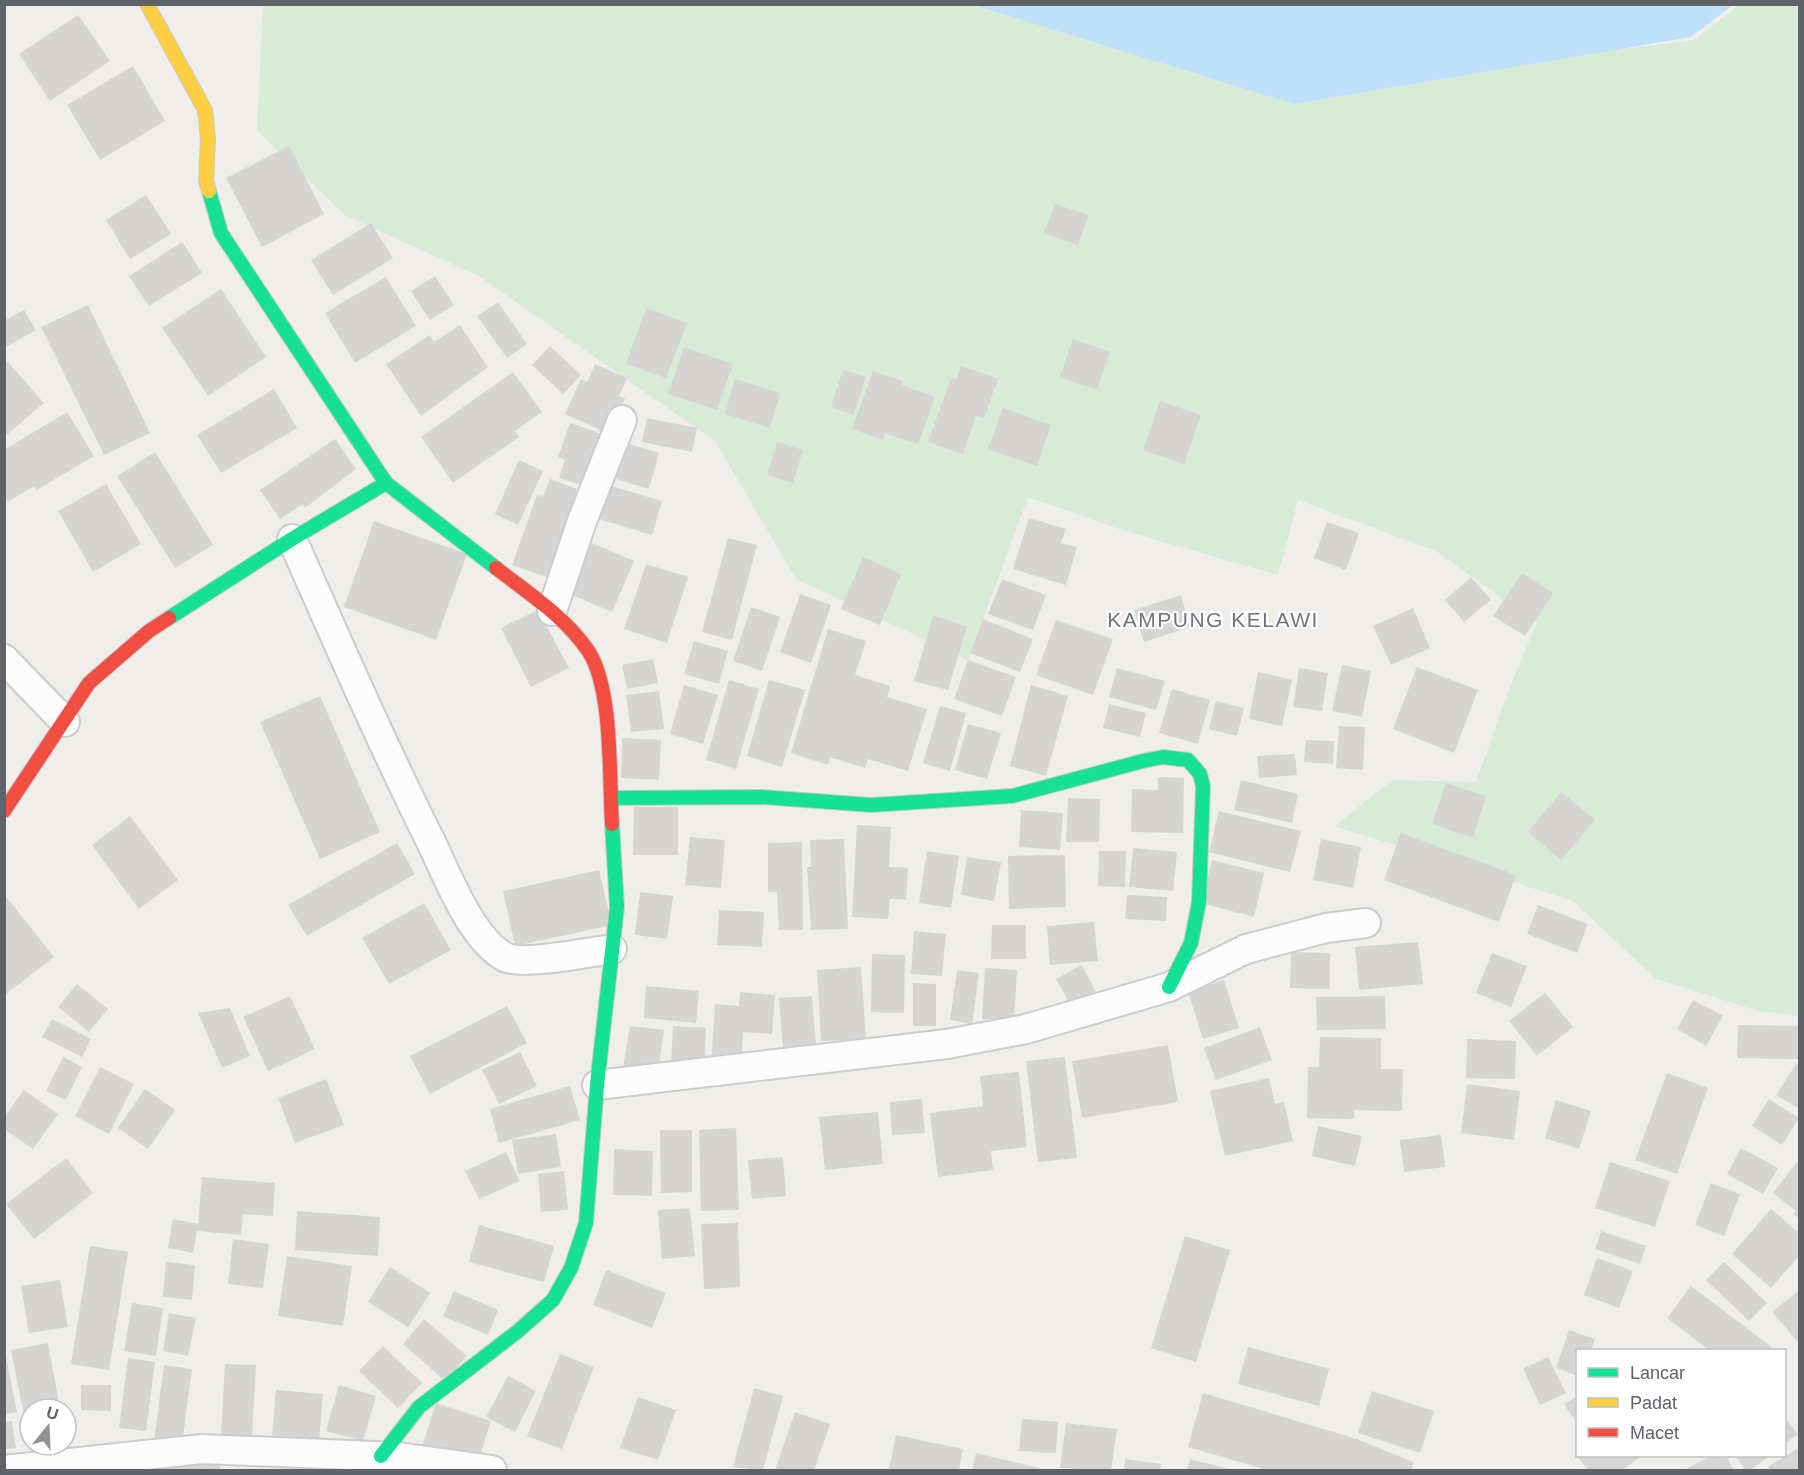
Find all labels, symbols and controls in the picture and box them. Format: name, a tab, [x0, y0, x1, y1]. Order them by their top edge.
district label: KAMPUNG KELAWI	[1107, 608, 1319, 631]
legend	[1576, 1349, 1786, 1457]
text: Lancar	[1630, 1363, 1685, 1383]
text: Padat	[1630, 1393, 1677, 1413]
north arrow	[18, 1397, 78, 1457]
text: U	[44, 1403, 61, 1423]
text: Macet	[1630, 1423, 1679, 1443]

